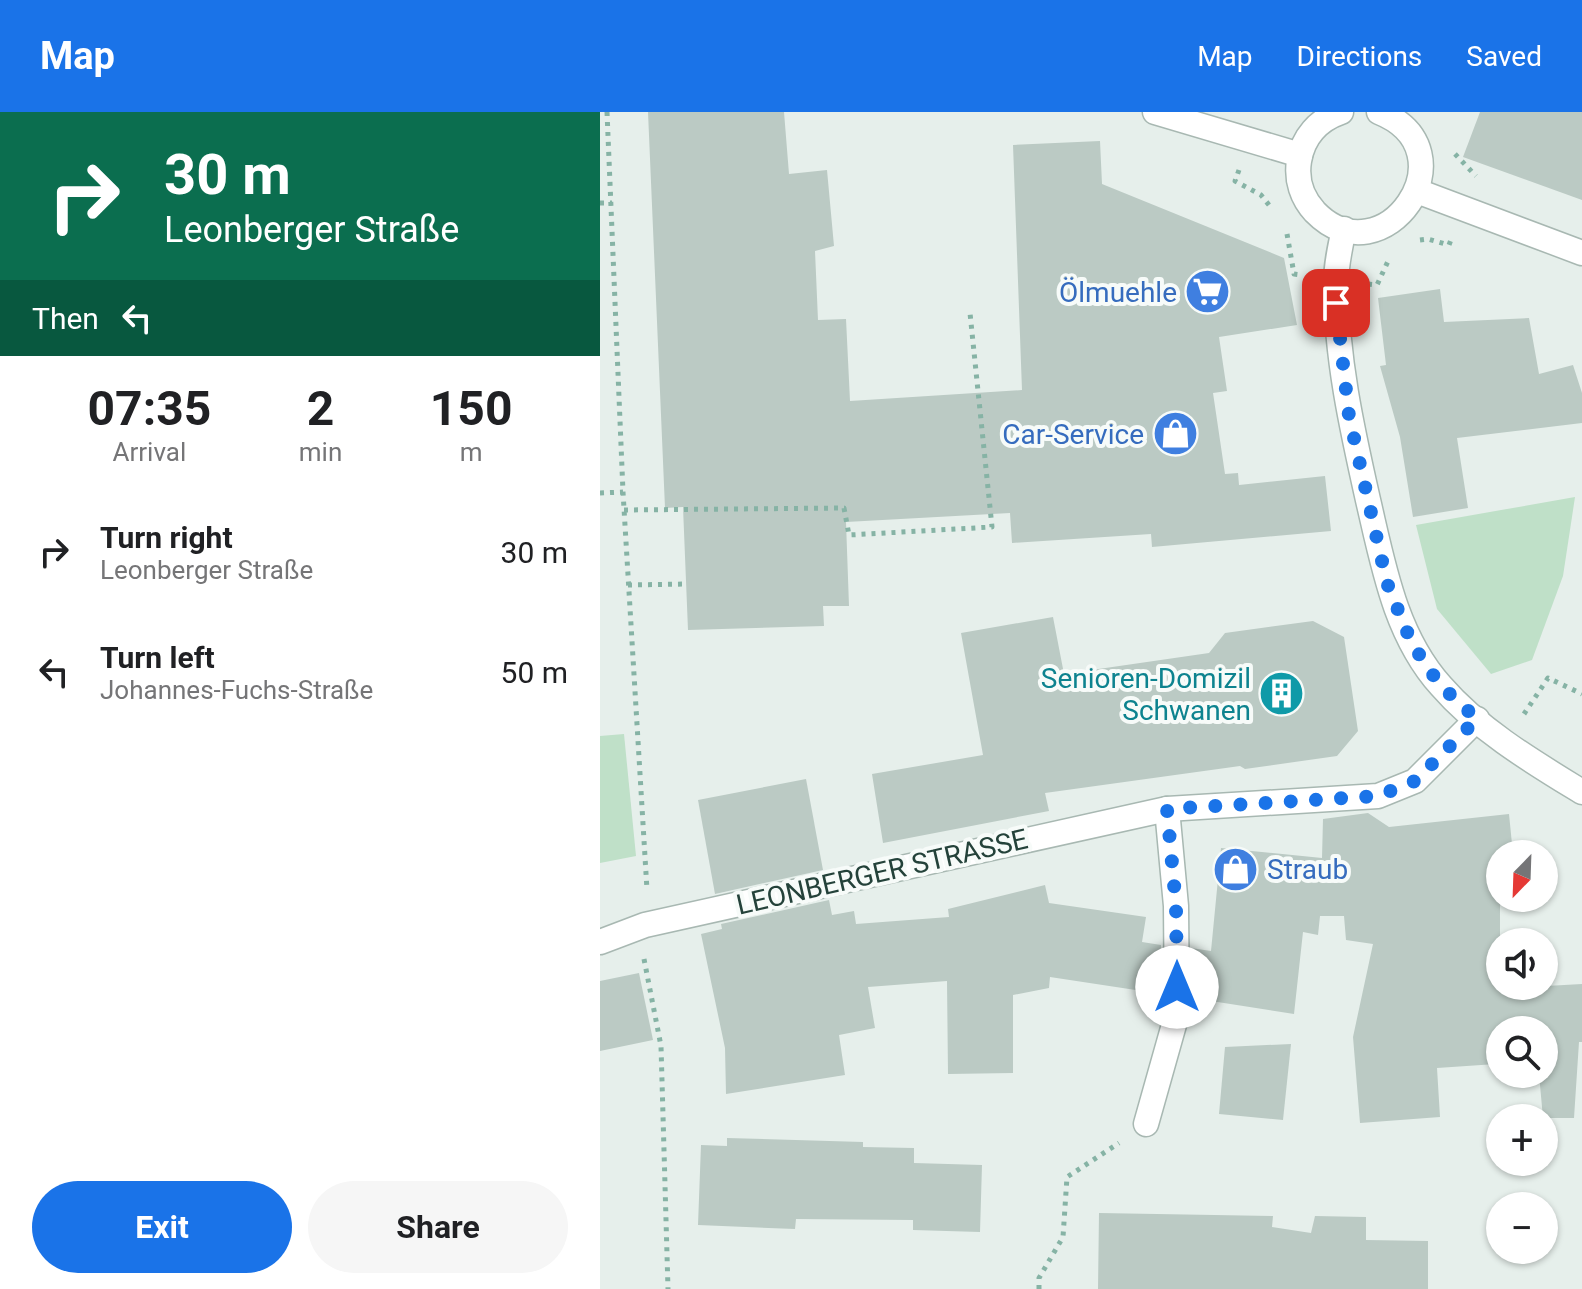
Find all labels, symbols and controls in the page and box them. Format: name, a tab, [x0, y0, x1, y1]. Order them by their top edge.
text: Map	[40, 34, 115, 78]
text: Map	[1197, 40, 1253, 73]
text: Directions	[1297, 40, 1422, 73]
text: Saved	[1466, 40, 1542, 73]
text: 30 m	[164, 142, 291, 208]
icon: right	[32, 144, 136, 248]
text: Leonberger Straße	[164, 209, 459, 251]
supermarket icon: Ölmuehle	[1184, 268, 1232, 316]
pin	[1302, 269, 1370, 337]
place label: Ölmuehle	[1059, 276, 1177, 309]
icon: arrive	[1314, 281, 1358, 325]
icon: left	[115, 296, 159, 340]
text: Then	[32, 301, 99, 336]
text: 07:35	[88, 380, 211, 437]
text: 2	[307, 380, 334, 437]
text: 150	[430, 380, 512, 437]
shop icon: Car-Service	[1151, 410, 1199, 458]
place label: Car-Service	[1002, 418, 1144, 451]
text: Arrival	[113, 437, 186, 467]
text: min	[299, 437, 342, 467]
text: m	[460, 437, 483, 467]
text: Turn right	[100, 520, 233, 555]
icon: right	[32, 530, 76, 574]
text: 30 m	[501, 535, 568, 570]
text: Leonberger Straße	[100, 555, 313, 585]
text: Turn left	[100, 640, 215, 675]
icon: left	[32, 650, 76, 694]
text: 50 m	[501, 655, 568, 690]
place label: Senioren-Domizil Schwanen	[1041, 662, 1251, 727]
building icon: Senioren-Domizil Schwanen	[1258, 670, 1306, 718]
text: Johannes-Fuchs-Straße	[100, 675, 373, 705]
street label: LEONBERGER STRASSE	[733, 822, 1031, 922]
north arrow	[1486, 840, 1558, 912]
map controls	[1486, 840, 1558, 1264]
shop icon: Straub	[1212, 845, 1260, 893]
place label: Straub	[1267, 853, 1348, 886]
button: sound	[1486, 928, 1558, 1000]
position arrow	[1135, 945, 1219, 1029]
button: search	[1486, 1016, 1558, 1088]
button: +	[1486, 1104, 1558, 1176]
button: Exit	[32, 1181, 292, 1273]
button: Share	[308, 1181, 568, 1273]
button: −	[1486, 1192, 1558, 1264]

